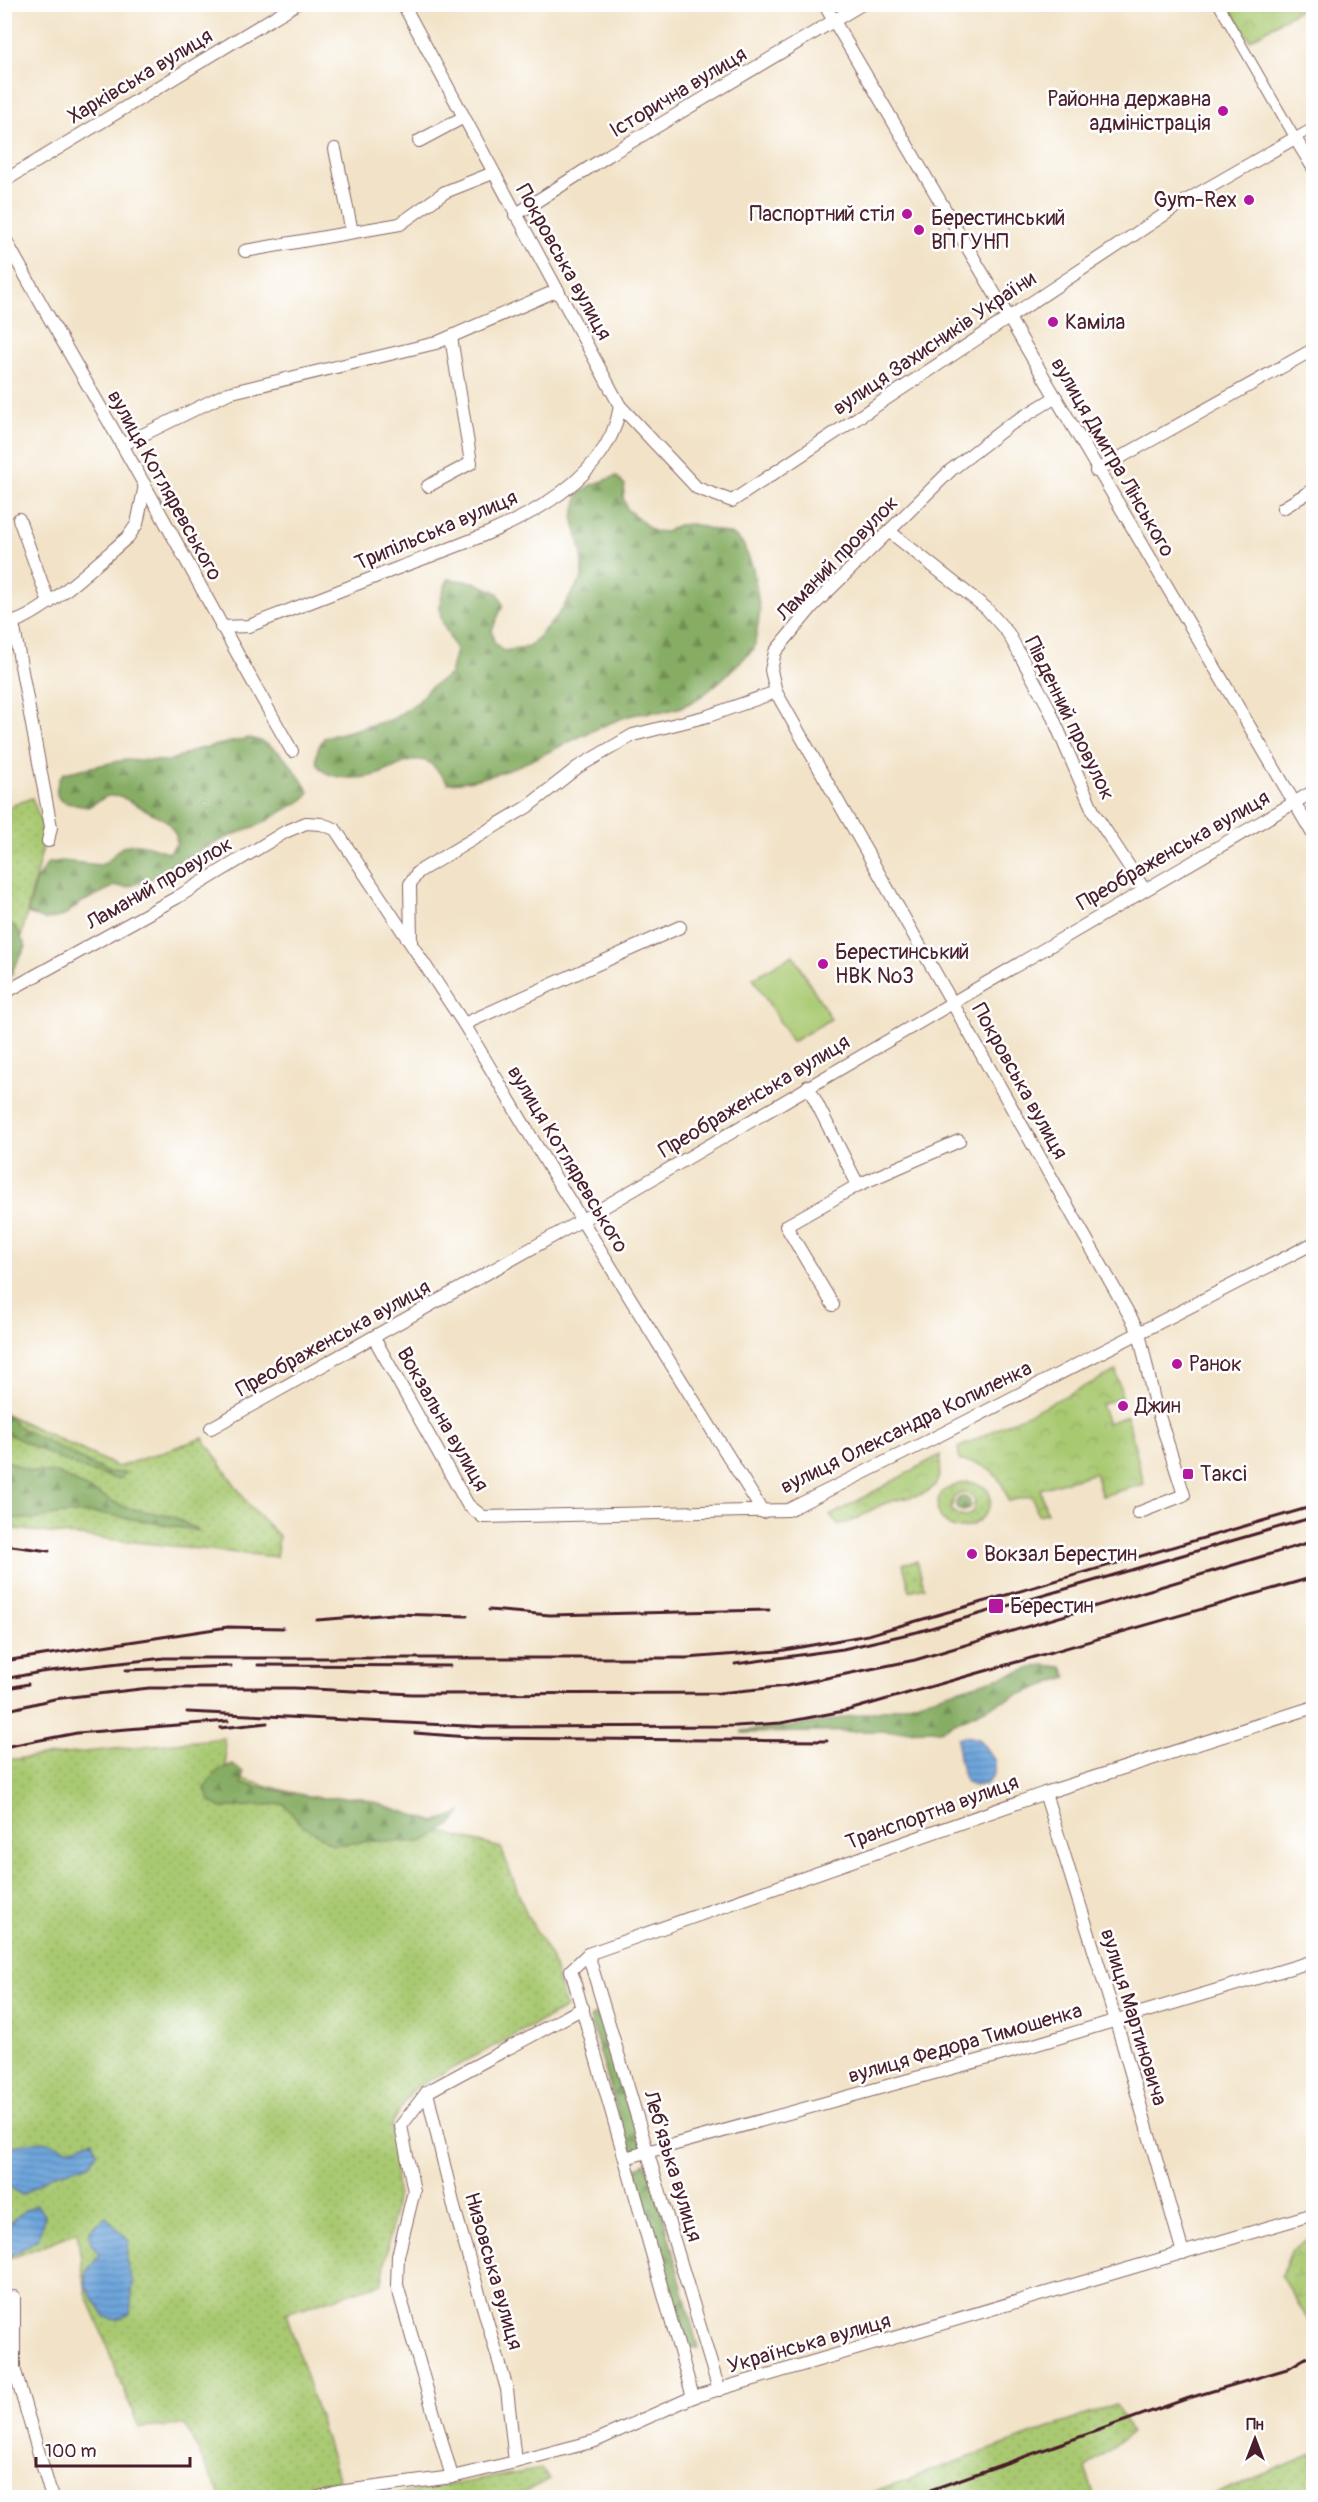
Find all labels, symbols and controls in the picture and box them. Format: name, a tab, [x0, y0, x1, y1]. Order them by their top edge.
street label: Харківська вулиця	[63, 23, 218, 130]
street label: Історична вулиця	[605, 41, 752, 144]
place label: Районна державна адміністрація	[1048, 86, 1211, 137]
marker: Районна державна адміністрація	[1216, 104, 1230, 118]
street label: Покровська вулиця	[509, 179, 618, 345]
place label: Gym-Rex	[1154, 187, 1237, 214]
marker: Gym-Rex	[1242, 193, 1256, 207]
place label: Паспортний стіл	[750, 201, 895, 228]
place label: Берестинський ВП ГУНП	[931, 205, 1065, 256]
marker: Паспортний стіл	[900, 207, 914, 221]
marker: Берестинський ВП ГУНП	[912, 223, 926, 237]
street label: вулиця Захисників України	[827, 265, 1041, 422]
place label: Каміла	[1065, 309, 1125, 336]
marker: Каміла	[1046, 315, 1060, 329]
street label: вулиця Дмитра Лінського	[1044, 353, 1181, 562]
street label: вулиця Котляревського	[101, 385, 228, 585]
street label: Трипільська вулиця	[351, 484, 522, 577]
street label: Ламаний провулок	[770, 490, 904, 628]
street label: Південний провулок	[1018, 632, 1121, 805]
street label: Преображенська вулиця	[1072, 784, 1275, 917]
street label: Ламаний провулок	[80, 830, 237, 937]
place label: Берестинський НВК №3	[835, 939, 969, 990]
marker: Берестинський НВК №3	[816, 957, 830, 971]
street label: Покровська вулиця	[965, 998, 1074, 1164]
street label: Преображенська вулиця	[654, 1029, 855, 1164]
street label: вулиця Котляревського	[501, 1061, 634, 1258]
street label: Преображенська вулиця	[231, 1274, 435, 1403]
street label: Вокзальна вулиця	[390, 1342, 495, 1496]
place label: Ранок	[1189, 1351, 1242, 1378]
street label: вулиця Олександра Копиленка	[776, 1355, 1036, 1500]
marker: Ранок	[1170, 1357, 1184, 1371]
place label: Джин	[1134, 1393, 1181, 1420]
marker: Джин	[1116, 1399, 1130, 1413]
place label: Таксі	[1200, 1461, 1247, 1488]
marker: Таксі	[1181, 1467, 1195, 1481]
place label: Вокзал Берестин	[984, 1541, 1137, 1568]
marker: Вокзал Берестин	[965, 1547, 979, 1561]
place label: Берестин	[1010, 1593, 1094, 1620]
marker: Берестин	[987, 1597, 1005, 1615]
street label: Транспортна вулиця	[842, 1769, 1022, 1856]
street label: вулиця Мартиновича	[1094, 1925, 1173, 2109]
street label: вулиця Федора Тимошенка	[845, 1997, 1085, 2090]
street label: Леб'язька вулиця	[636, 2086, 708, 2245]
street label: Низовська вулиця	[458, 2189, 529, 2353]
street label: Українська вулиця	[724, 2307, 894, 2380]
north arrow	[1225, 2409, 1285, 2469]
text: Пн	[1246, 2415, 1264, 2435]
scale bar	[36, 2430, 190, 2468]
text: 100 m	[45, 2440, 97, 2463]

